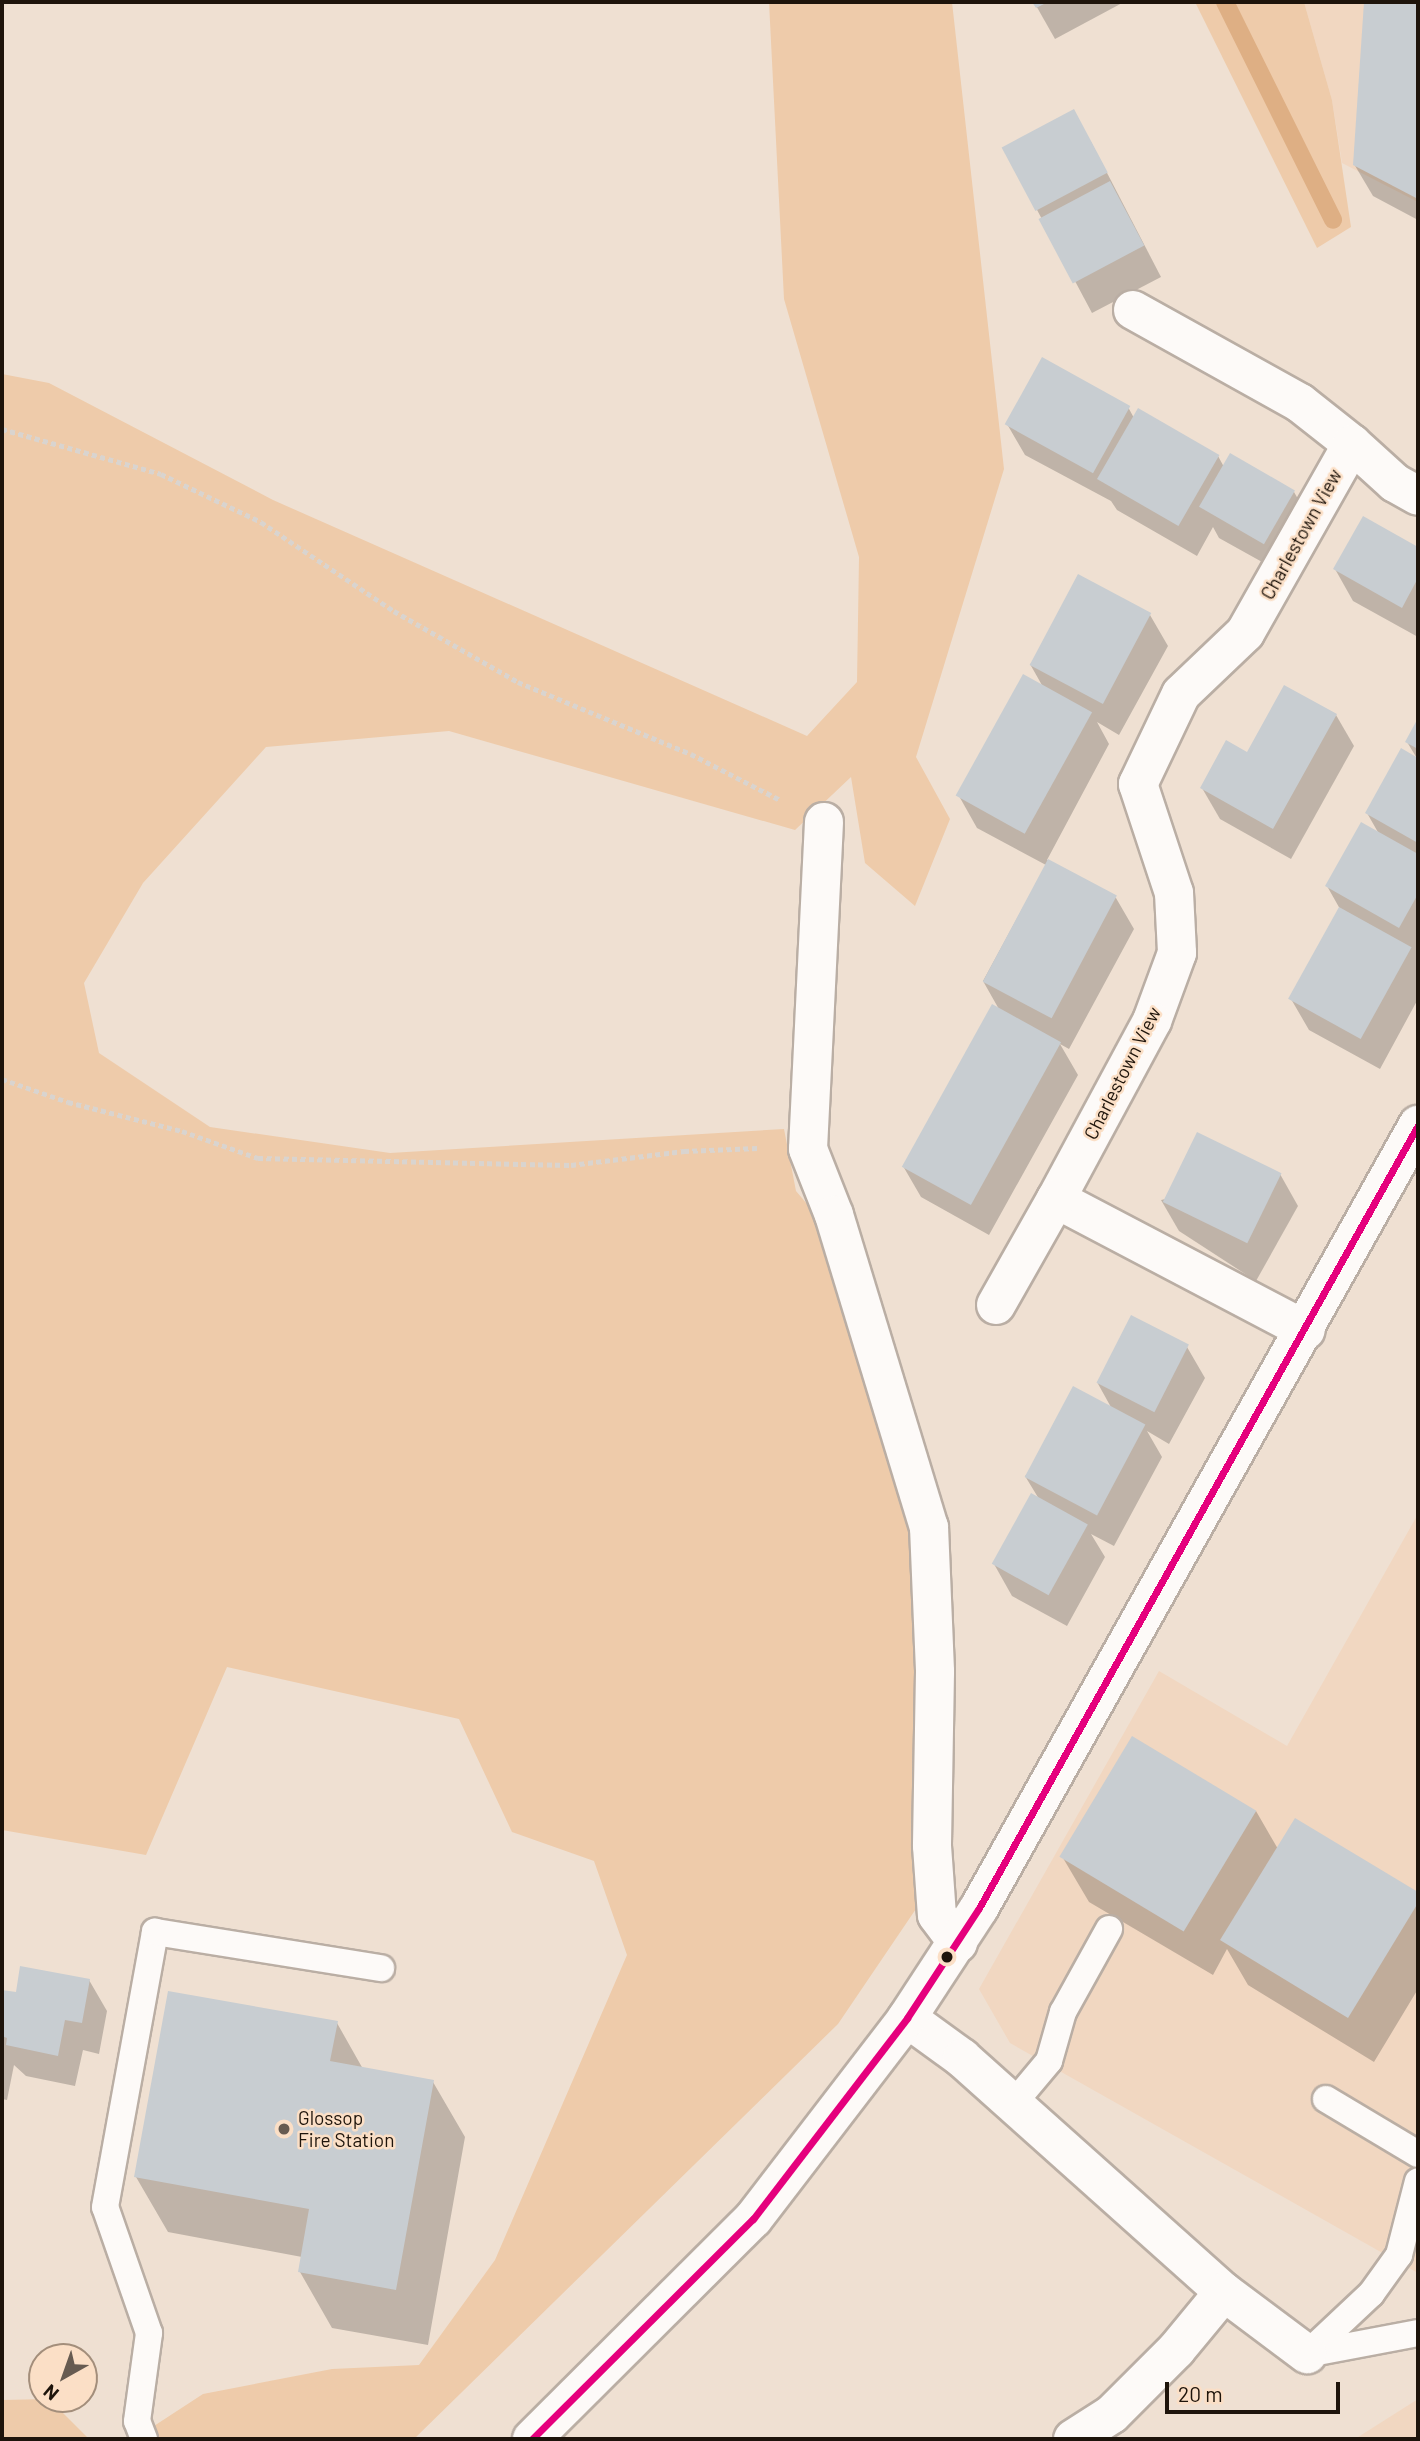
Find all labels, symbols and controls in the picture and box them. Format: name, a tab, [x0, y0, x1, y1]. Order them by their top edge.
street label: Charlestown View	[1256, 465, 1346, 603]
street label: Charlestown View	[1079, 1003, 1165, 1143]
unlabelled marker	[940, 1950, 954, 1964]
place label: Glossop Fire Station	[298, 2107, 394, 2151]
marker: Glossop Fire Station	[276, 2121, 292, 2137]
north arrow	[28, 2343, 98, 2413]
scale bar	[1168, 2368, 1343, 2412]
text: N	[38, 2380, 63, 2406]
text: 20 m	[1178, 2381, 1223, 2406]

